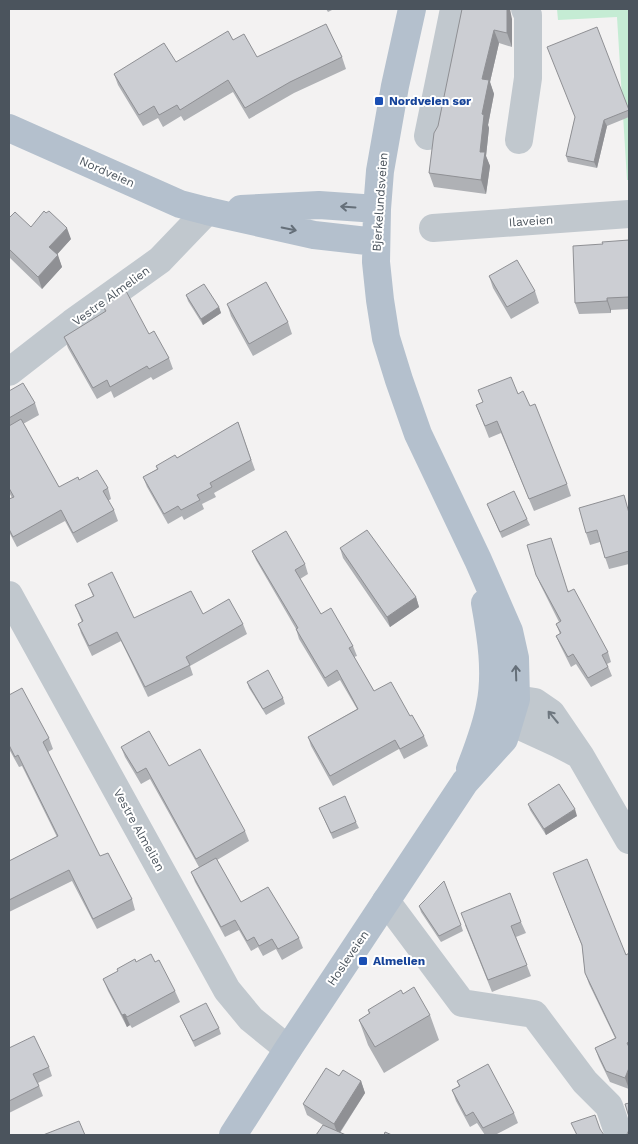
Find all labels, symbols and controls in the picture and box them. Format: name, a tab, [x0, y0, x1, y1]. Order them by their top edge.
place label: Nordveien sør	[389, 94, 472, 108]
marker: Nordveien sør	[373, 95, 385, 107]
street label: Bjerkelundsveien	[370, 152, 390, 252]
street label: Nordveien	[77, 154, 137, 190]
one-way arrow	[340, 202, 356, 212]
street label: Ilaveien	[508, 212, 554, 230]
one-way arrow	[280, 225, 296, 235]
street label: Vestre Almelien	[70, 263, 152, 329]
one-way arrow	[511, 665, 520, 681]
one-way arrow	[547, 711, 559, 724]
street label: Vestre Almelien	[111, 786, 167, 874]
street label: Hosleveien	[324, 928, 372, 988]
place label: Almelien	[373, 954, 425, 968]
marker: Almelien	[357, 955, 369, 967]

